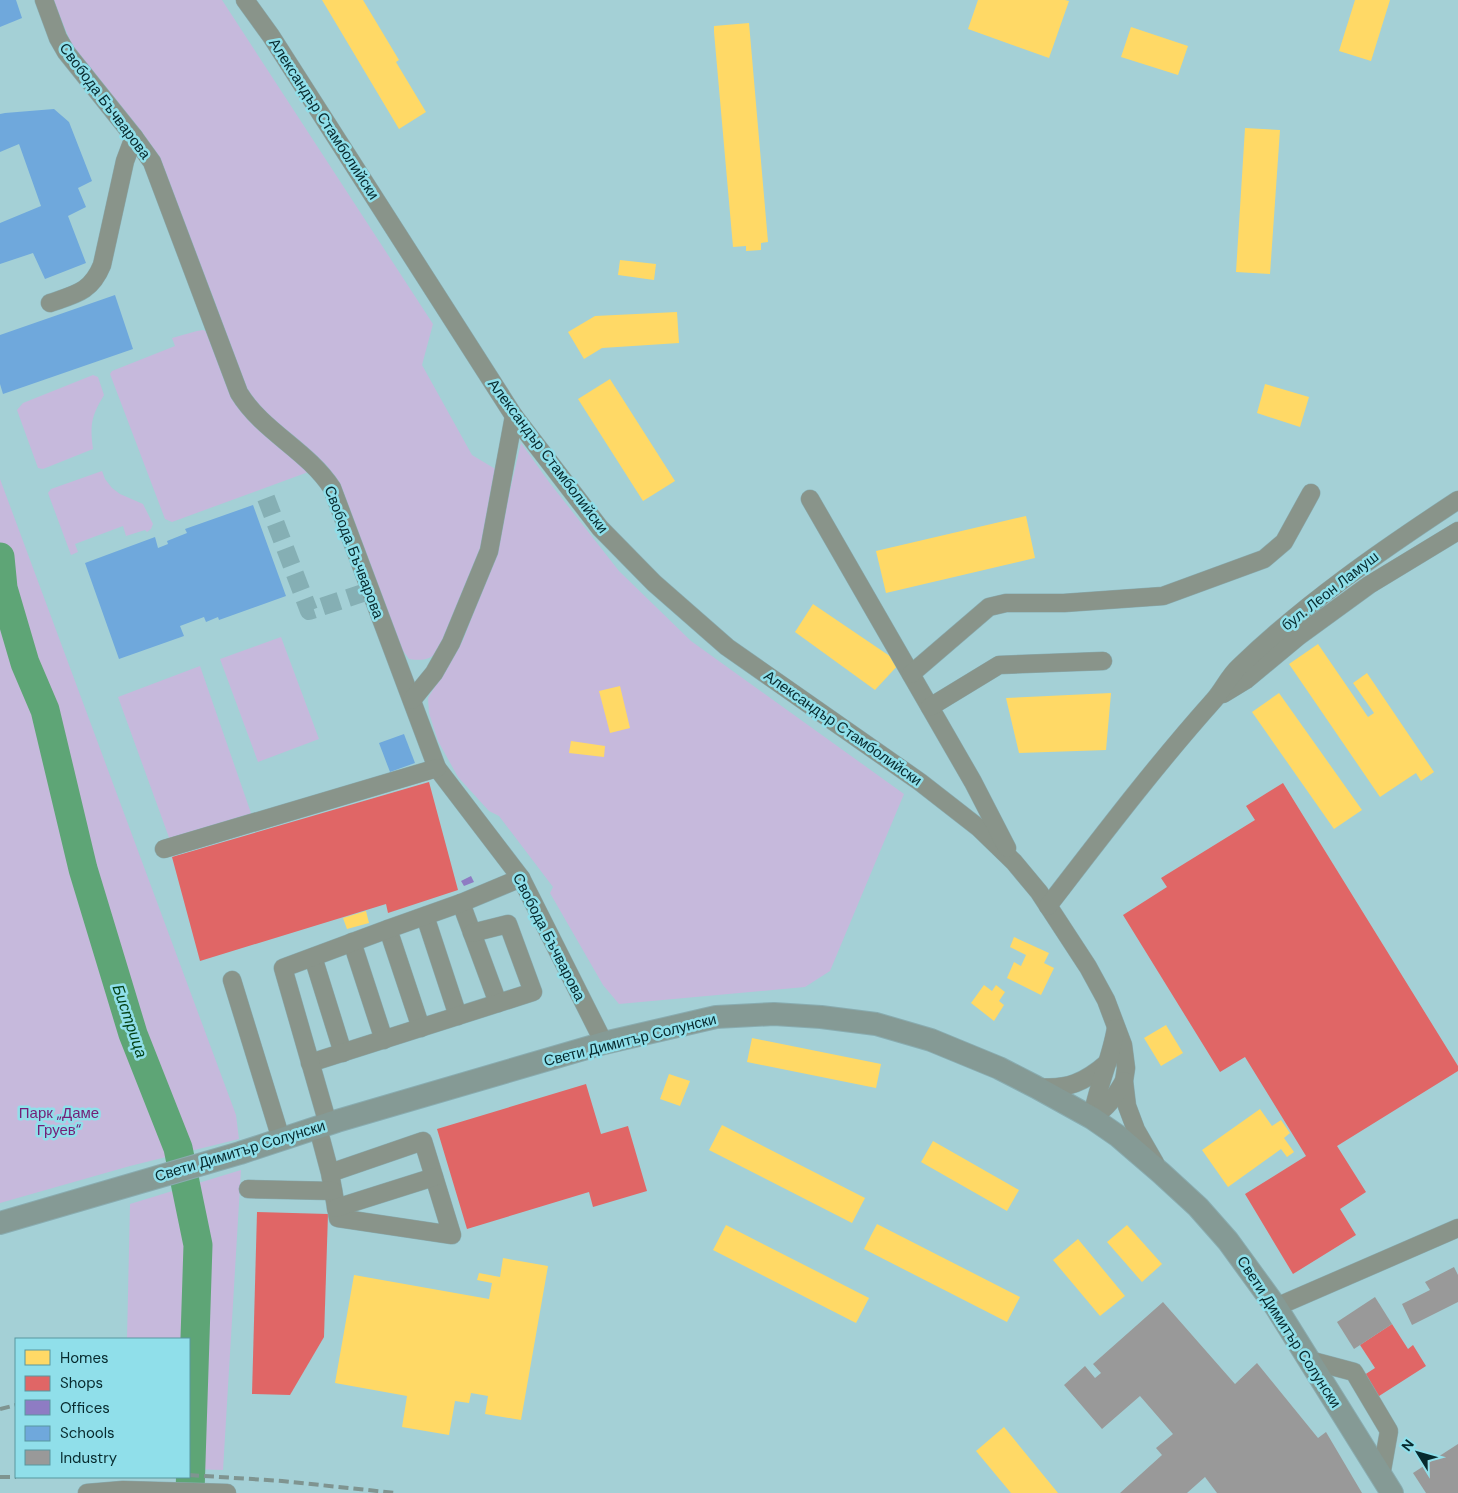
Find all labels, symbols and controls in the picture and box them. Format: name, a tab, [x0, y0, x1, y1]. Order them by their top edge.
street label: Александър Стамболийски	[264, 34, 384, 204]
street label: Свобода Бъчварова	[55, 39, 156, 164]
street label: Александър Стамболийски	[483, 375, 613, 537]
street label: Свобода Бъчварова	[319, 483, 389, 622]
street label: бул. Леон Ламуш	[1277, 547, 1383, 635]
street label: Александър Стамболийски	[760, 666, 926, 790]
street label: Свобода Бъчварова	[508, 870, 590, 1005]
water label: Бистрица	[108, 981, 152, 1061]
street label: Свети Димитър Солунски	[542, 1009, 718, 1071]
park label: Парк „Даме Груев“	[19, 1103, 99, 1140]
street label: Свети Димитър Солунски	[152, 1116, 328, 1186]
street label: Свети Димитър Солунски	[1232, 1252, 1346, 1412]
legend	[15, 1338, 190, 1478]
text: Homes	[60, 1348, 109, 1368]
text: Shops	[60, 1373, 103, 1393]
text: Offices	[60, 1398, 110, 1418]
text: Schools	[60, 1423, 115, 1443]
north arrow	[1393, 1428, 1443, 1478]
text: N	[1397, 1436, 1418, 1455]
text: Industry	[60, 1448, 118, 1468]

